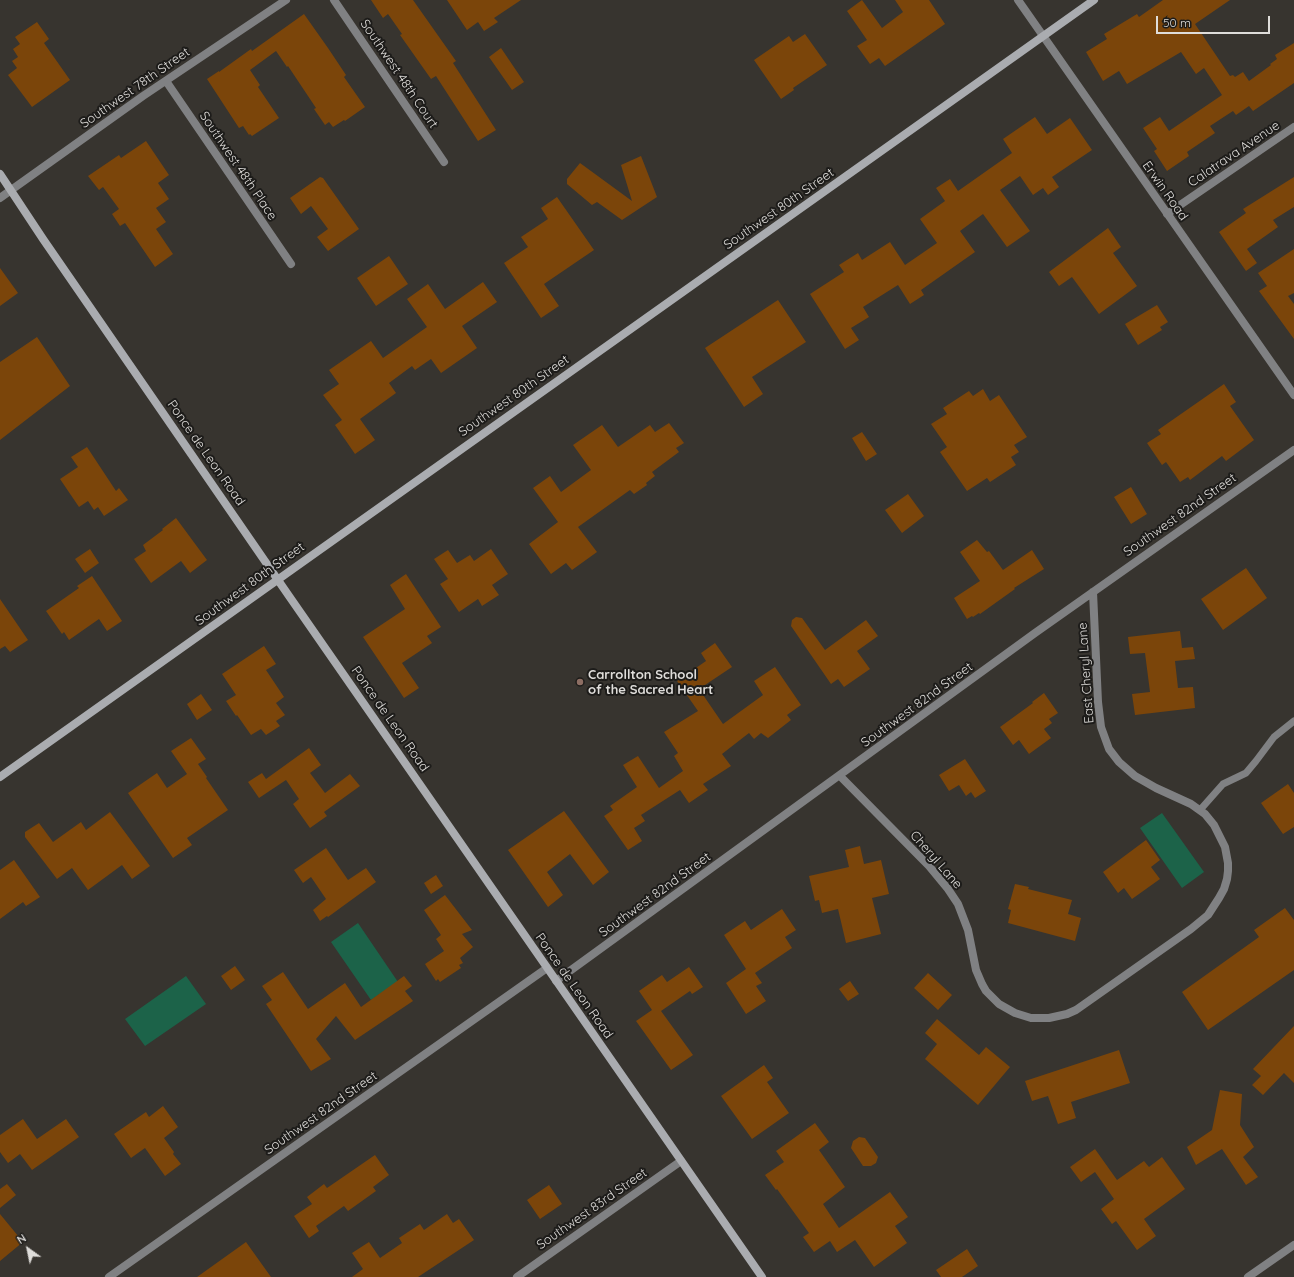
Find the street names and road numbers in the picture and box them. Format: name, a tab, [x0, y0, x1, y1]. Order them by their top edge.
street label: Southwest 48th Court	[357, 17, 441, 131]
street label: Southwest 78th Street	[77, 44, 193, 132]
street label: Southwest 48th Place	[196, 109, 280, 223]
street label: Calatrava Avenue	[1185, 118, 1283, 190]
street label: Erwin Road	[1139, 158, 1191, 224]
street label: Southwest 80th Street	[721, 165, 837, 253]
street label: Southwest 80th Street	[456, 352, 572, 440]
street label: Ponce de Leon Road	[164, 397, 248, 509]
street label: Southwest 82nd Street	[1121, 470, 1239, 560]
street label: Southwest 80th Street	[192, 539, 308, 629]
street label: East Cheryl Lane	[1075, 622, 1097, 724]
street label: Southwest 82nd Street	[858, 659, 976, 751]
street label: Ponce de Leon Road	[348, 663, 432, 775]
street label: Cheryl Lane	[907, 828, 965, 892]
street label: Southwest 82nd Street	[596, 849, 714, 941]
street label: Ponce de Leon Road	[532, 930, 616, 1042]
street label: Southwest 82nd Street	[262, 1068, 380, 1158]
street label: Southwest 83rd Street	[534, 1165, 650, 1253]

